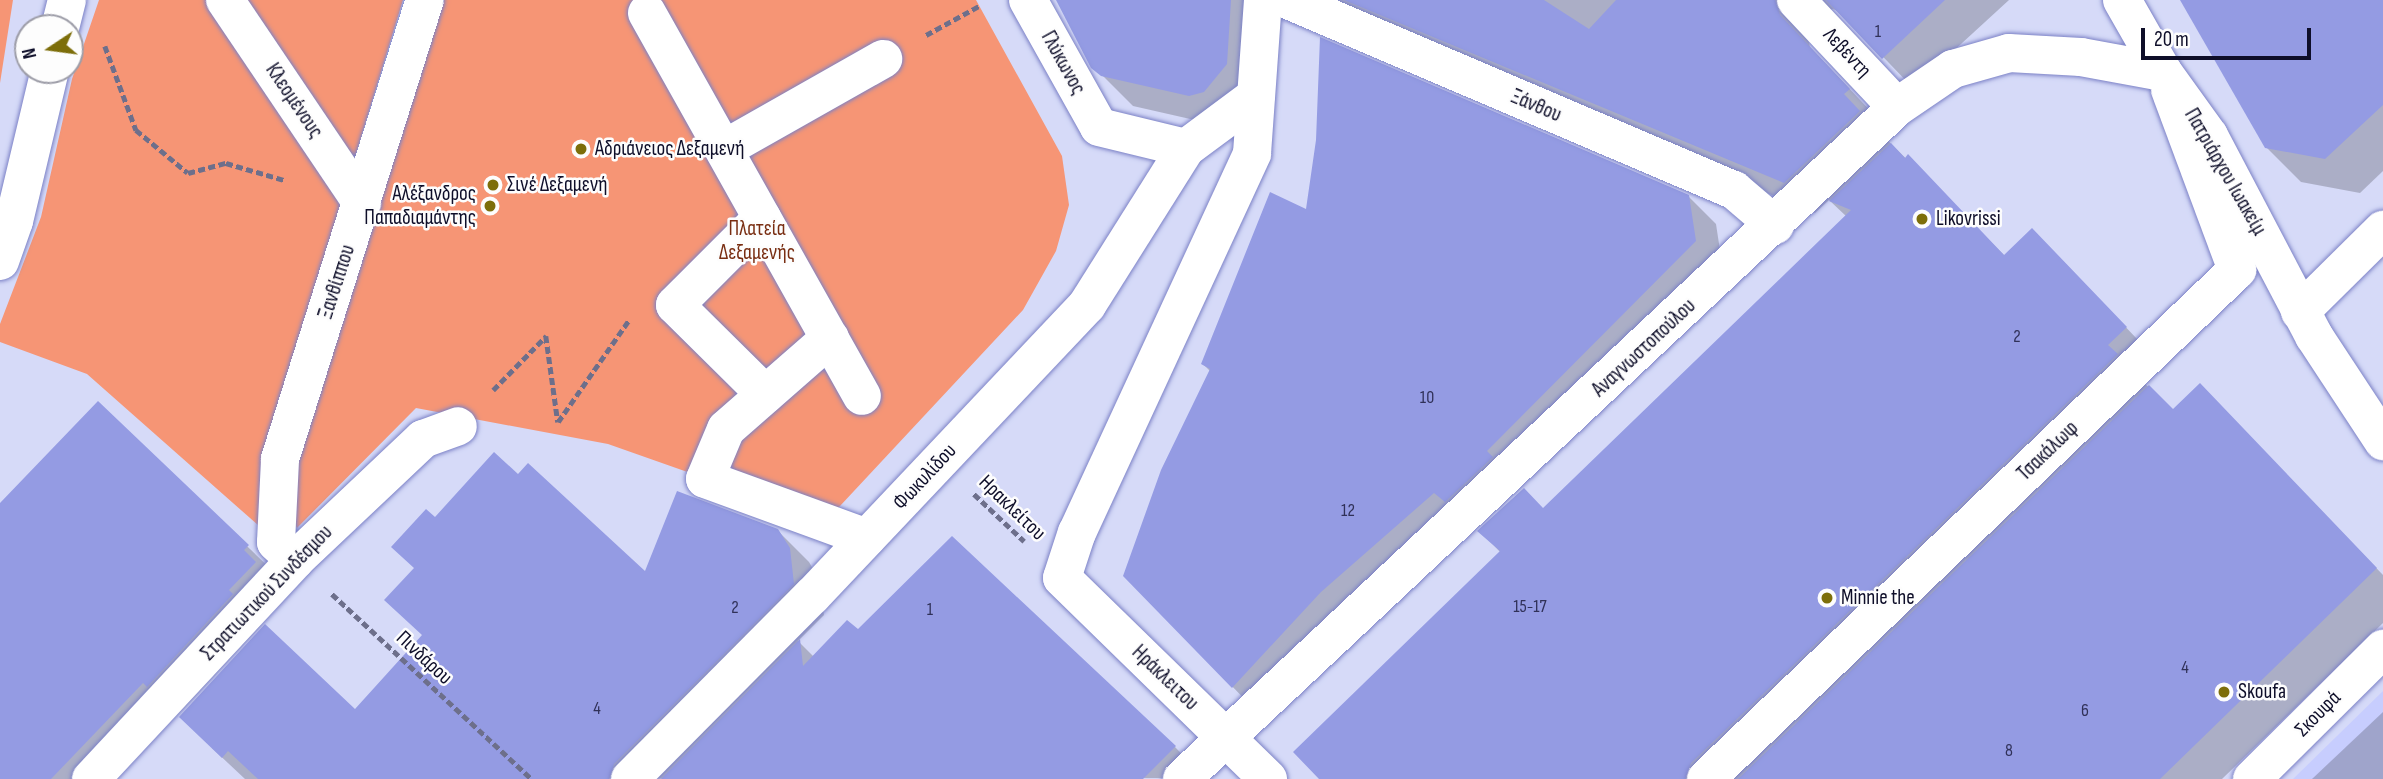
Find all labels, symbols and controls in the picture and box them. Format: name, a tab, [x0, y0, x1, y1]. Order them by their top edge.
north arrow	[14, 14, 84, 84]
scale bar	[2145, 14, 2315, 58]
house number: 1	[1875, 21, 1881, 43]
street label: Λεβέντη	[1818, 23, 1876, 83]
street label: Γλύκωνος	[1035, 27, 1091, 99]
text: 20 m	[2154, 27, 2189, 52]
text: N	[18, 46, 42, 61]
street label: Κλεομένους	[260, 59, 328, 143]
street label: Ξάνθου	[1507, 84, 1565, 128]
street label: Πατριάρχου Ιωακείμ	[2179, 104, 2271, 240]
place label: Αδριάνειος Δεξαμενή	[595, 136, 744, 162]
marker: Αδριάνειος Δεξαμενή	[573, 141, 589, 157]
place label: Σινέ Δεξαμενή	[507, 172, 608, 198]
marker: Σινέ Δεξαμενή	[485, 177, 501, 193]
place label: Αλέξανδρος Παπαδιαμάντης	[364, 181, 476, 231]
marker: Αλέξανδρος Παπαδιαμάντης	[482, 198, 498, 214]
place label: Likovrissi	[1936, 206, 2001, 232]
marker: Likovrissi	[1914, 211, 1930, 227]
park label: Πλατεία Δεξαμενής	[719, 216, 795, 266]
street label: Ξανθίππου	[313, 242, 361, 322]
street label: Αναγνωστοπούλου	[1587, 294, 1701, 402]
house number: 2	[2013, 326, 2021, 348]
house number: 10	[1420, 387, 1434, 409]
street label: Τσακάλωφ	[2012, 416, 2084, 486]
street label: Φωκυλίδου	[888, 439, 962, 515]
street label: Ηρακλείτου	[973, 470, 1051, 546]
house number: 12	[1341, 500, 1355, 522]
street label: Στρατιωτικού Συνδέσμου	[196, 520, 338, 666]
place label: Minnie the	[1841, 585, 1915, 611]
marker: Minnie the	[1819, 590, 1835, 606]
house number: 15-17	[1513, 596, 1547, 618]
house number: 2	[731, 597, 739, 619]
house number: 1	[927, 599, 933, 621]
street label: Πινδάρου	[391, 626, 457, 690]
street label: Ηράκλειτου	[1126, 640, 1204, 716]
house number: 4	[2181, 657, 2189, 679]
place label: Skoufa	[2238, 679, 2286, 705]
marker: Skoufa	[2216, 684, 2232, 700]
street label: Σκουφά	[2290, 686, 2346, 742]
house number: 4	[593, 698, 601, 720]
house number: 6	[2081, 700, 2089, 722]
house number: 8	[2005, 740, 2013, 762]

